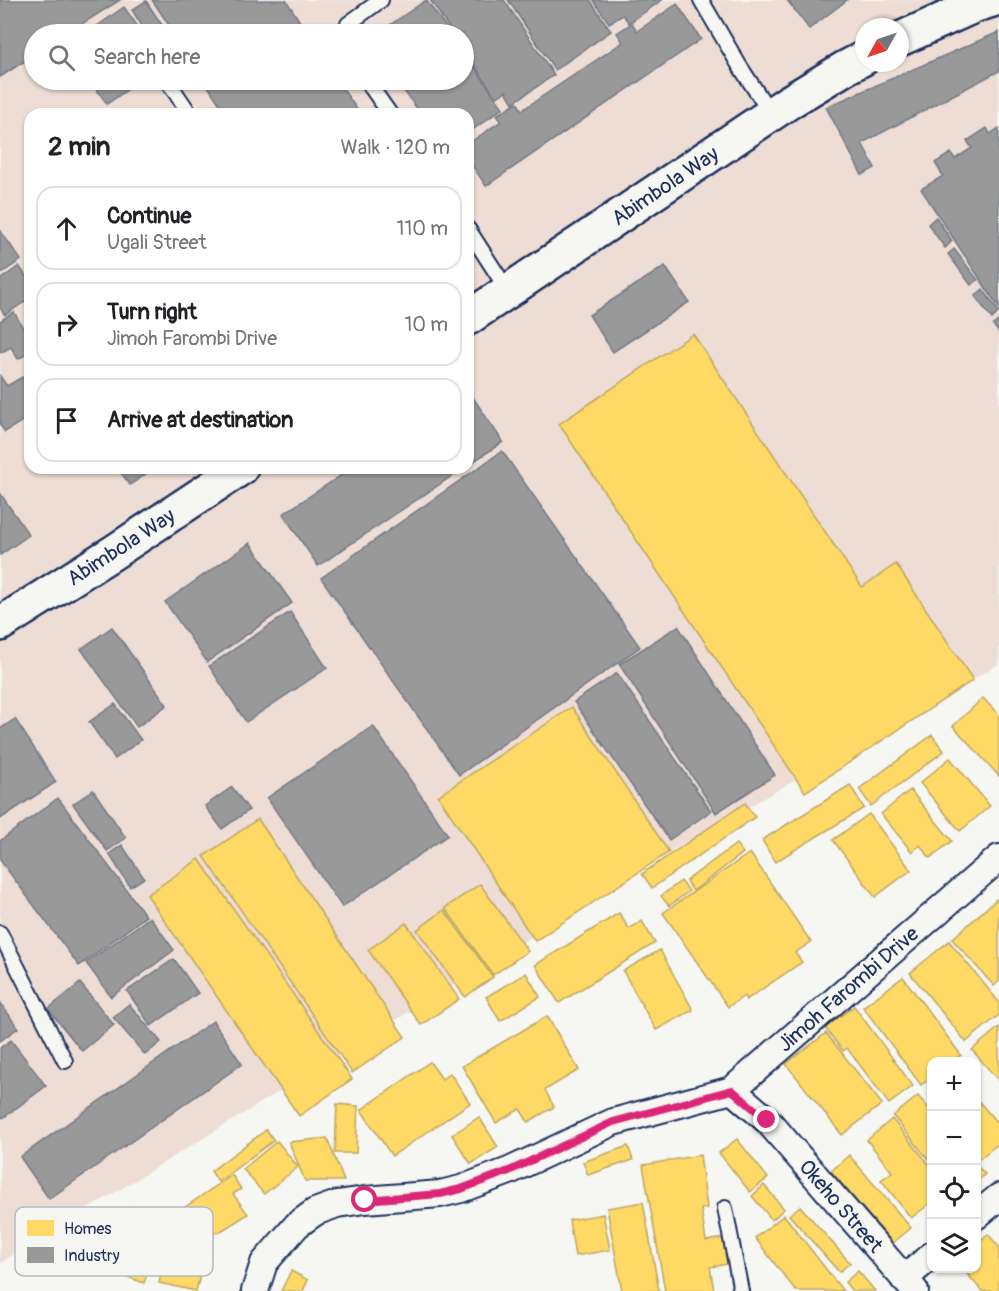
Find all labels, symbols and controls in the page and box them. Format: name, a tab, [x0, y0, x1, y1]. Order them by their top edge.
north arrow	[855, 18, 909, 72]
search box	[24, 24, 474, 90]
icon: search	[45, 41, 78, 74]
text: Search here	[93, 43, 200, 71]
text: 2 min	[48, 131, 110, 163]
text: Walk · 120 m	[341, 135, 450, 160]
street label: Abimbola Way	[607, 141, 724, 232]
text: Continue	[107, 202, 191, 230]
icon: ahead	[50, 212, 83, 245]
text: 110 m	[397, 216, 448, 241]
text: Ugali Street	[107, 230, 207, 255]
text: Turn right	[107, 298, 197, 326]
icon: right	[50, 308, 83, 341]
text: 10 m	[404, 312, 448, 337]
text: Jimoh Farombi Drive	[107, 326, 277, 351]
icon: arrive	[50, 404, 83, 437]
text: Arrive at destination	[107, 406, 293, 434]
street label: Abimbola Way	[62, 502, 180, 592]
street label: Jimoh Farombi Drive	[772, 920, 925, 1058]
map controls	[927, 1057, 981, 1273]
button: +	[927, 1057, 981, 1111]
route end	[753, 1106, 779, 1132]
button: −	[927, 1111, 981, 1165]
street label: Okeho Street	[793, 1154, 889, 1259]
button: locate	[927, 1165, 981, 1219]
route start	[351, 1186, 377, 1212]
legend	[15, 1207, 213, 1276]
text: Homes	[64, 1219, 112, 1239]
button: layers	[927, 1219, 981, 1273]
text: Industry	[64, 1246, 120, 1266]

